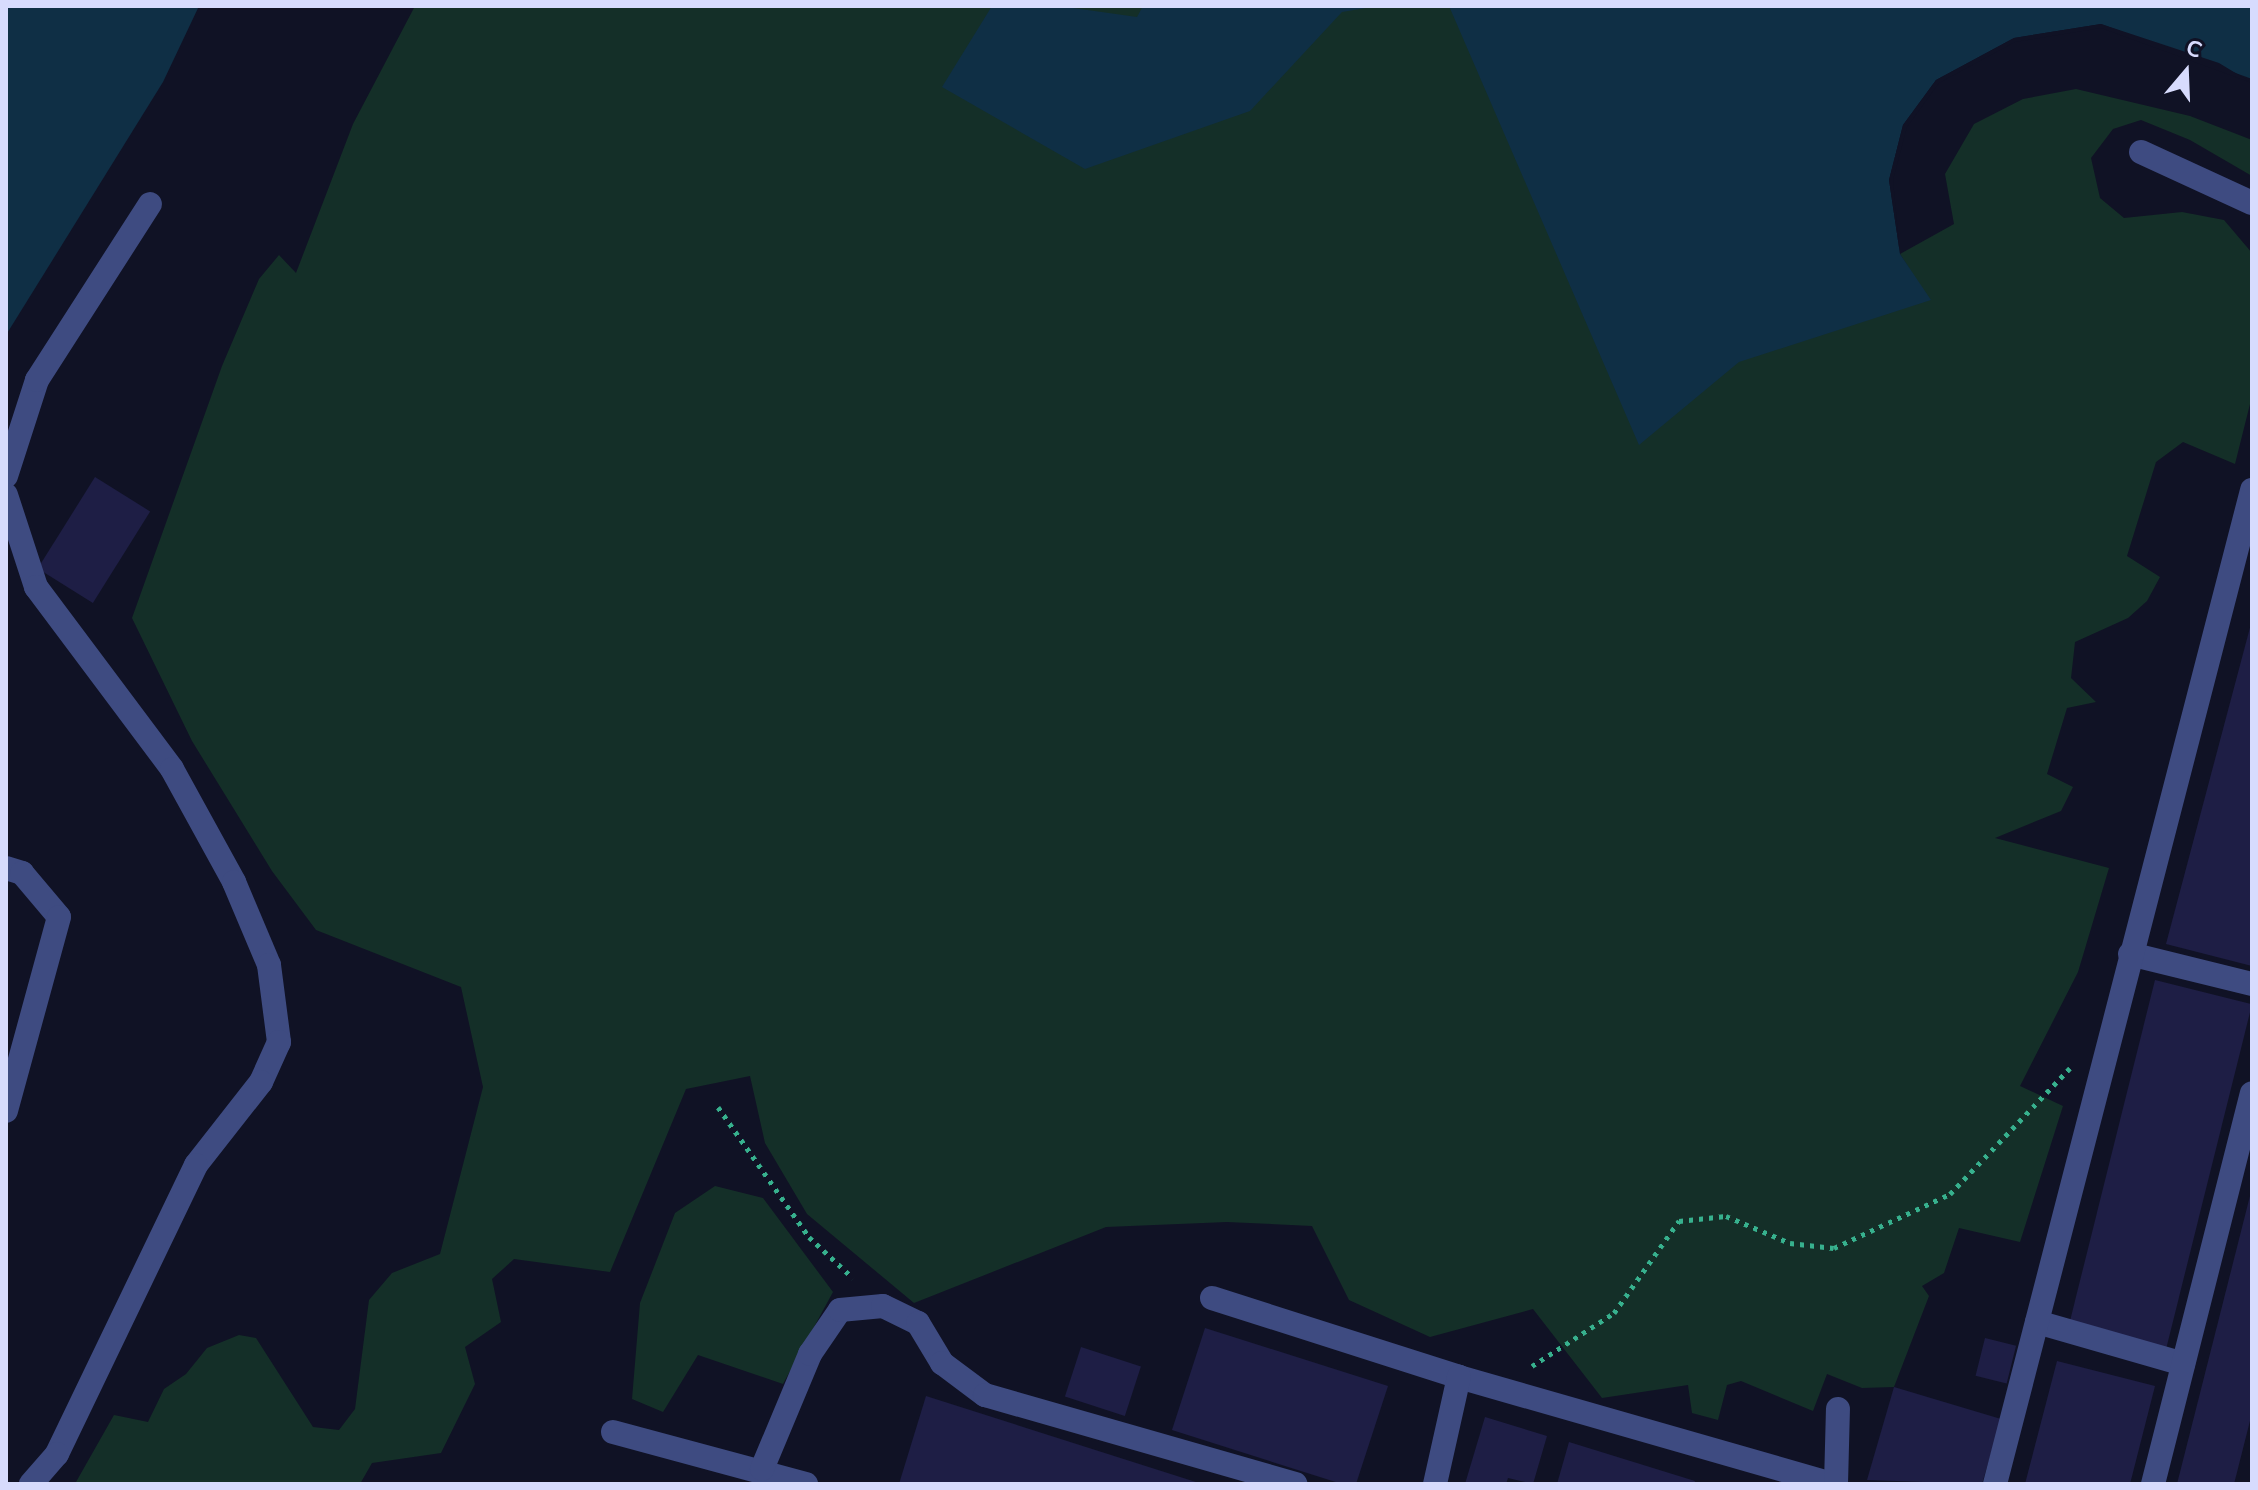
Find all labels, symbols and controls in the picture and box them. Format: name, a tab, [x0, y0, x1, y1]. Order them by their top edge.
north arrow	[2146, 32, 2226, 112]
text: С	[2182, 33, 2206, 66]

